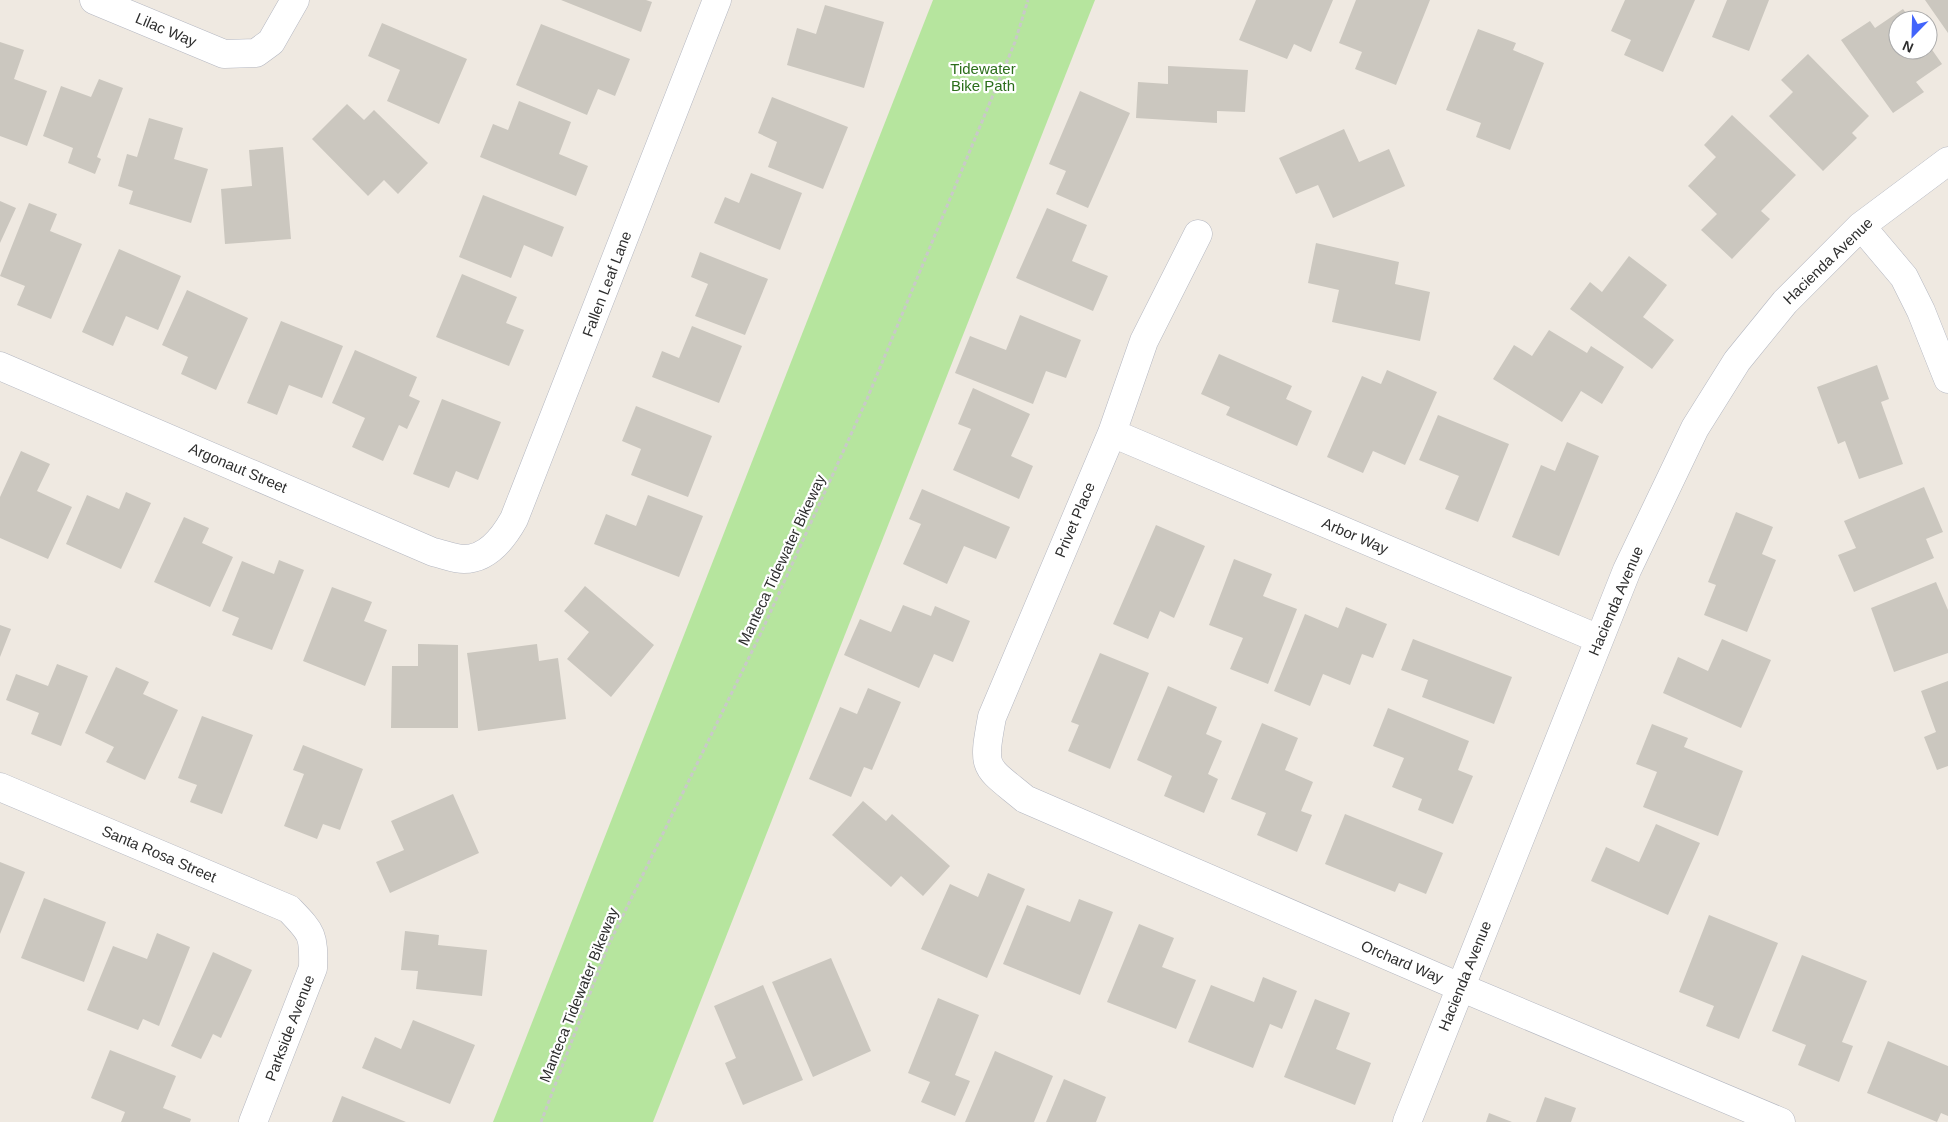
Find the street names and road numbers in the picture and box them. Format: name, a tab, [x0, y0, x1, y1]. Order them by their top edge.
street label: Lilac Way	[133, 9, 200, 50]
street label: Hacienda Avenue	[1780, 214, 1876, 308]
street label: Fallen Leaf Lane	[579, 229, 634, 339]
street label: Argonaut Street	[187, 439, 291, 496]
street label: Manteca Tidewater Bikeway	[734, 471, 829, 648]
street label: Privet Place	[1051, 480, 1098, 560]
street label: Arbor Way	[1320, 514, 1391, 557]
street label: Hacienda Avenue	[1585, 543, 1646, 658]
street label: Santa Rosa Street	[99, 822, 220, 886]
street label: Manteca Tidewater Bikeway	[536, 905, 622, 1085]
street label: Hacienda Avenue	[1435, 918, 1494, 1033]
street label: Orchard Way	[1358, 937, 1446, 987]
street label: Parkside Avenue	[261, 972, 318, 1083]

